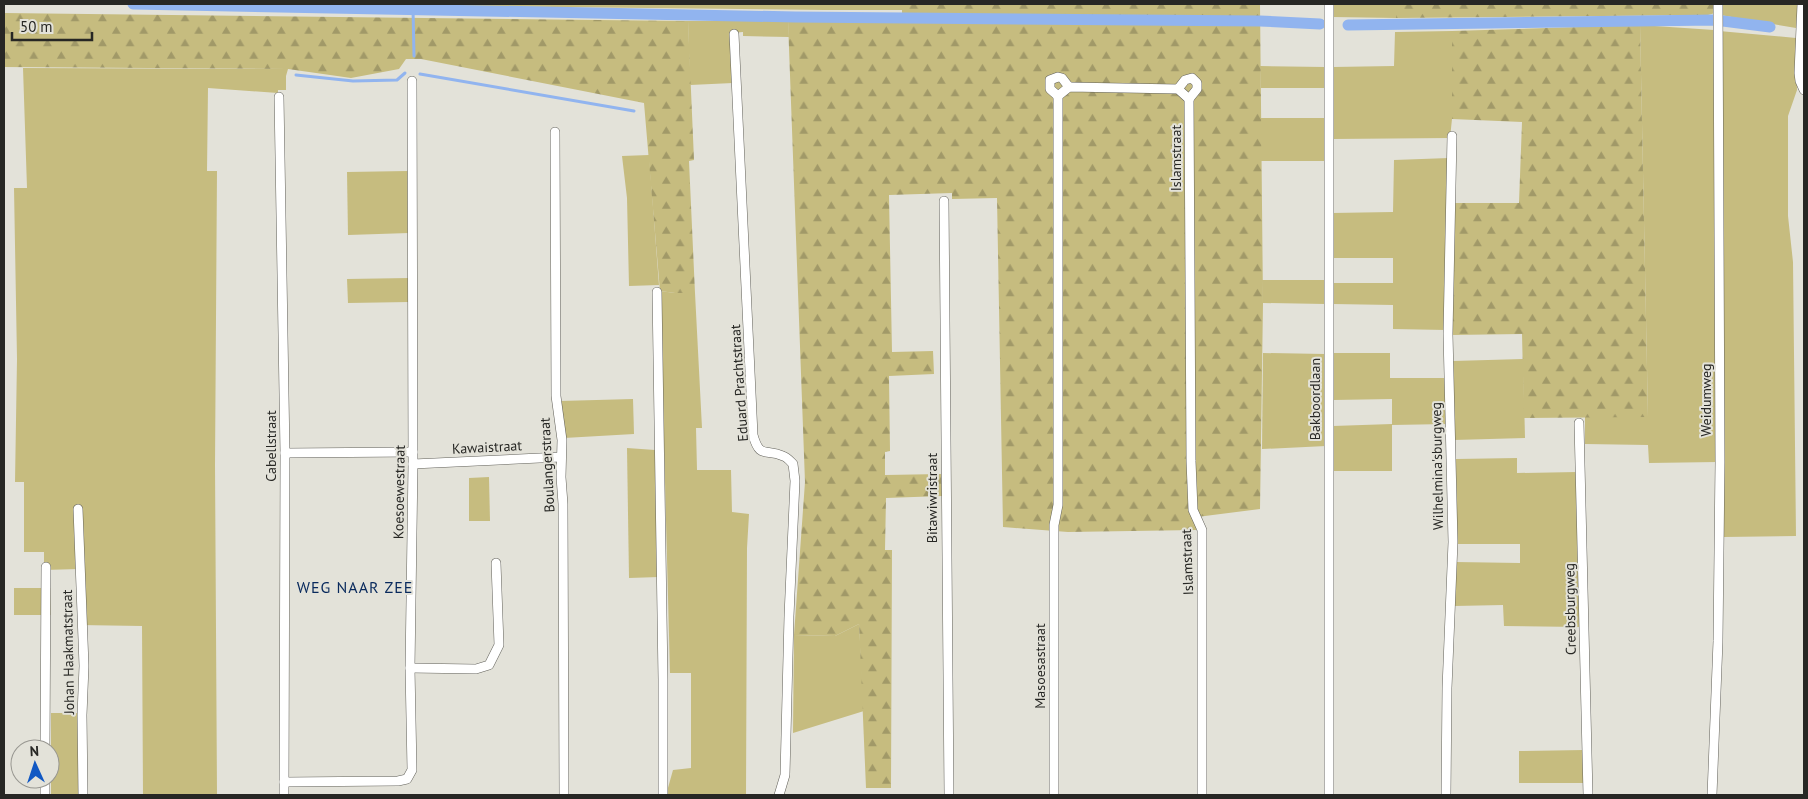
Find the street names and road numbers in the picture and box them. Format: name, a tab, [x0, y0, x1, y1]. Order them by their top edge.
street label: Islamstraat	[1167, 125, 1185, 191]
street label: Eduard Prachtstraat	[726, 324, 752, 442]
street label: Bakboordlaan	[1306, 358, 1324, 440]
street label: Weidumweg	[1697, 364, 1715, 436]
street label: Wilhelmina'sburgweg	[1427, 402, 1447, 530]
street label: Cabellstraat	[262, 410, 280, 482]
street label: Boulangerstraat	[536, 417, 558, 513]
street label: Kawaistraat	[452, 436, 523, 458]
street label: Koesoewestraat	[389, 445, 409, 539]
street label: Bitawiwristraat	[923, 453, 941, 543]
street label: Islamstraat	[1177, 528, 1197, 595]
street label: Creebsburgweg	[1560, 563, 1580, 655]
street label: Johan Haakmatstraat	[58, 589, 78, 715]
street label: Masoesastraat	[1031, 623, 1049, 709]

